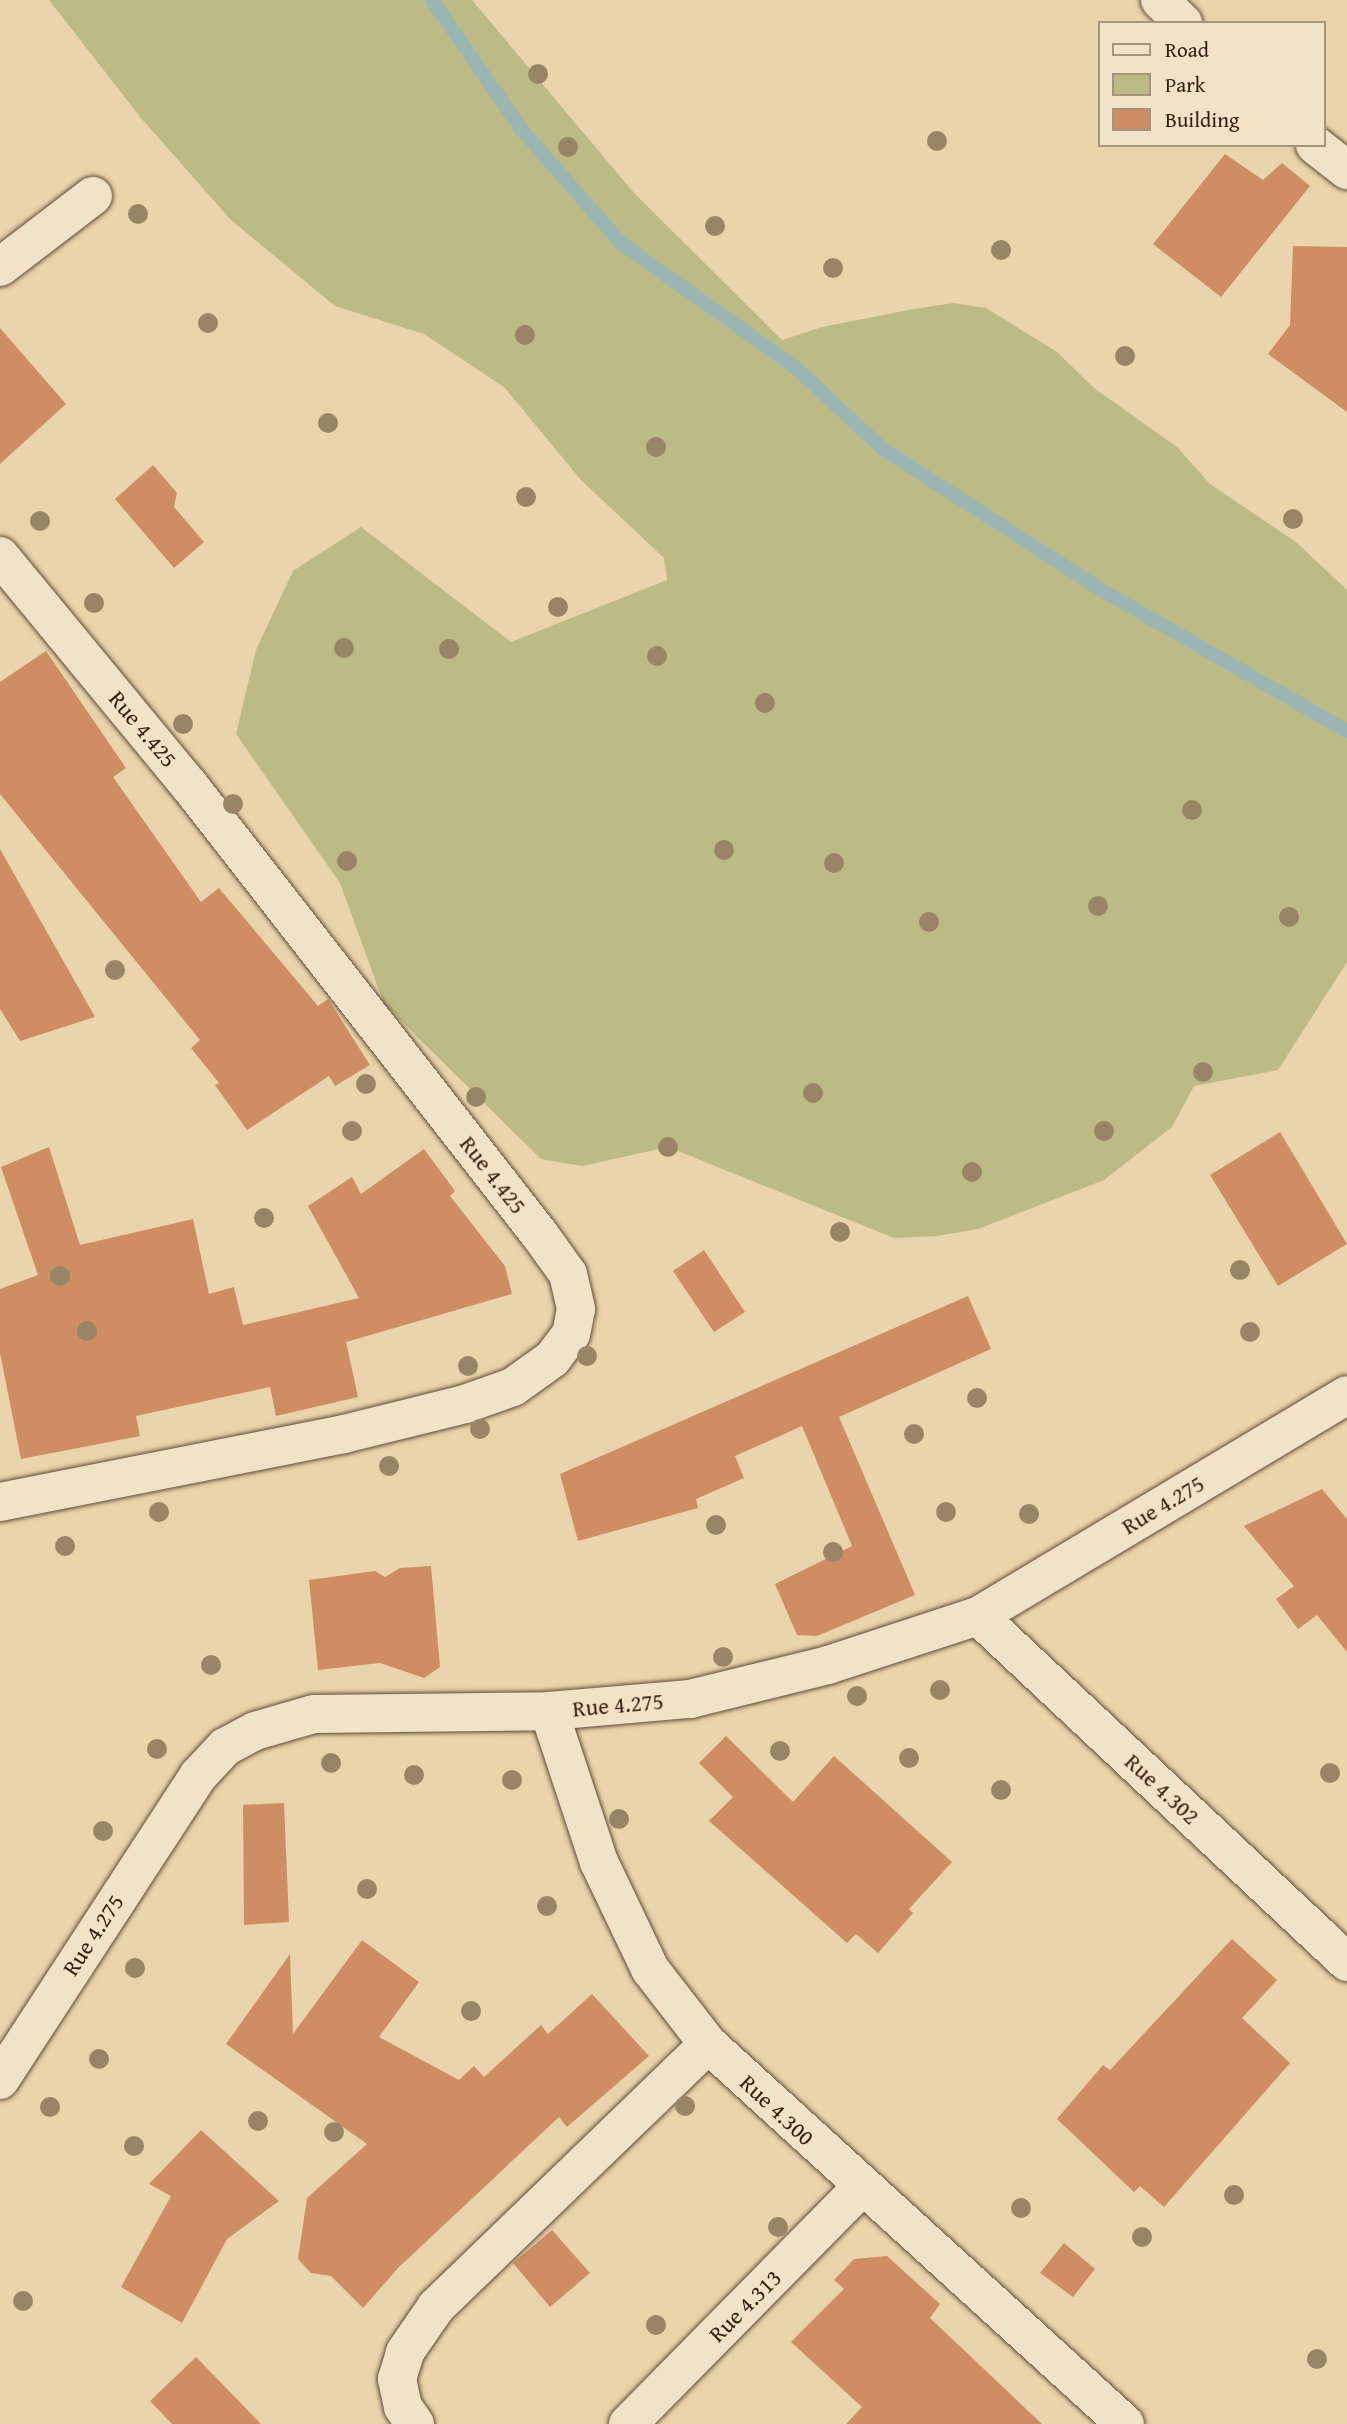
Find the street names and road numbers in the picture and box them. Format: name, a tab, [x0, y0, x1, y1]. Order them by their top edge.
street label: Rue 4.425	[103, 685, 183, 773]
street label: Rue 4.425	[454, 1130, 532, 1220]
street label: Rue 4.275	[1117, 1470, 1209, 1540]
street label: Rue 4.275	[571, 1687, 665, 1723]
street label: Rue 4.302	[1119, 1748, 1205, 1830]
street label: Rue 4.275	[57, 1889, 129, 1981]
street label: Rue 4.300	[734, 2069, 820, 2151]
street label: Rue 4.313	[703, 2264, 787, 2348]

